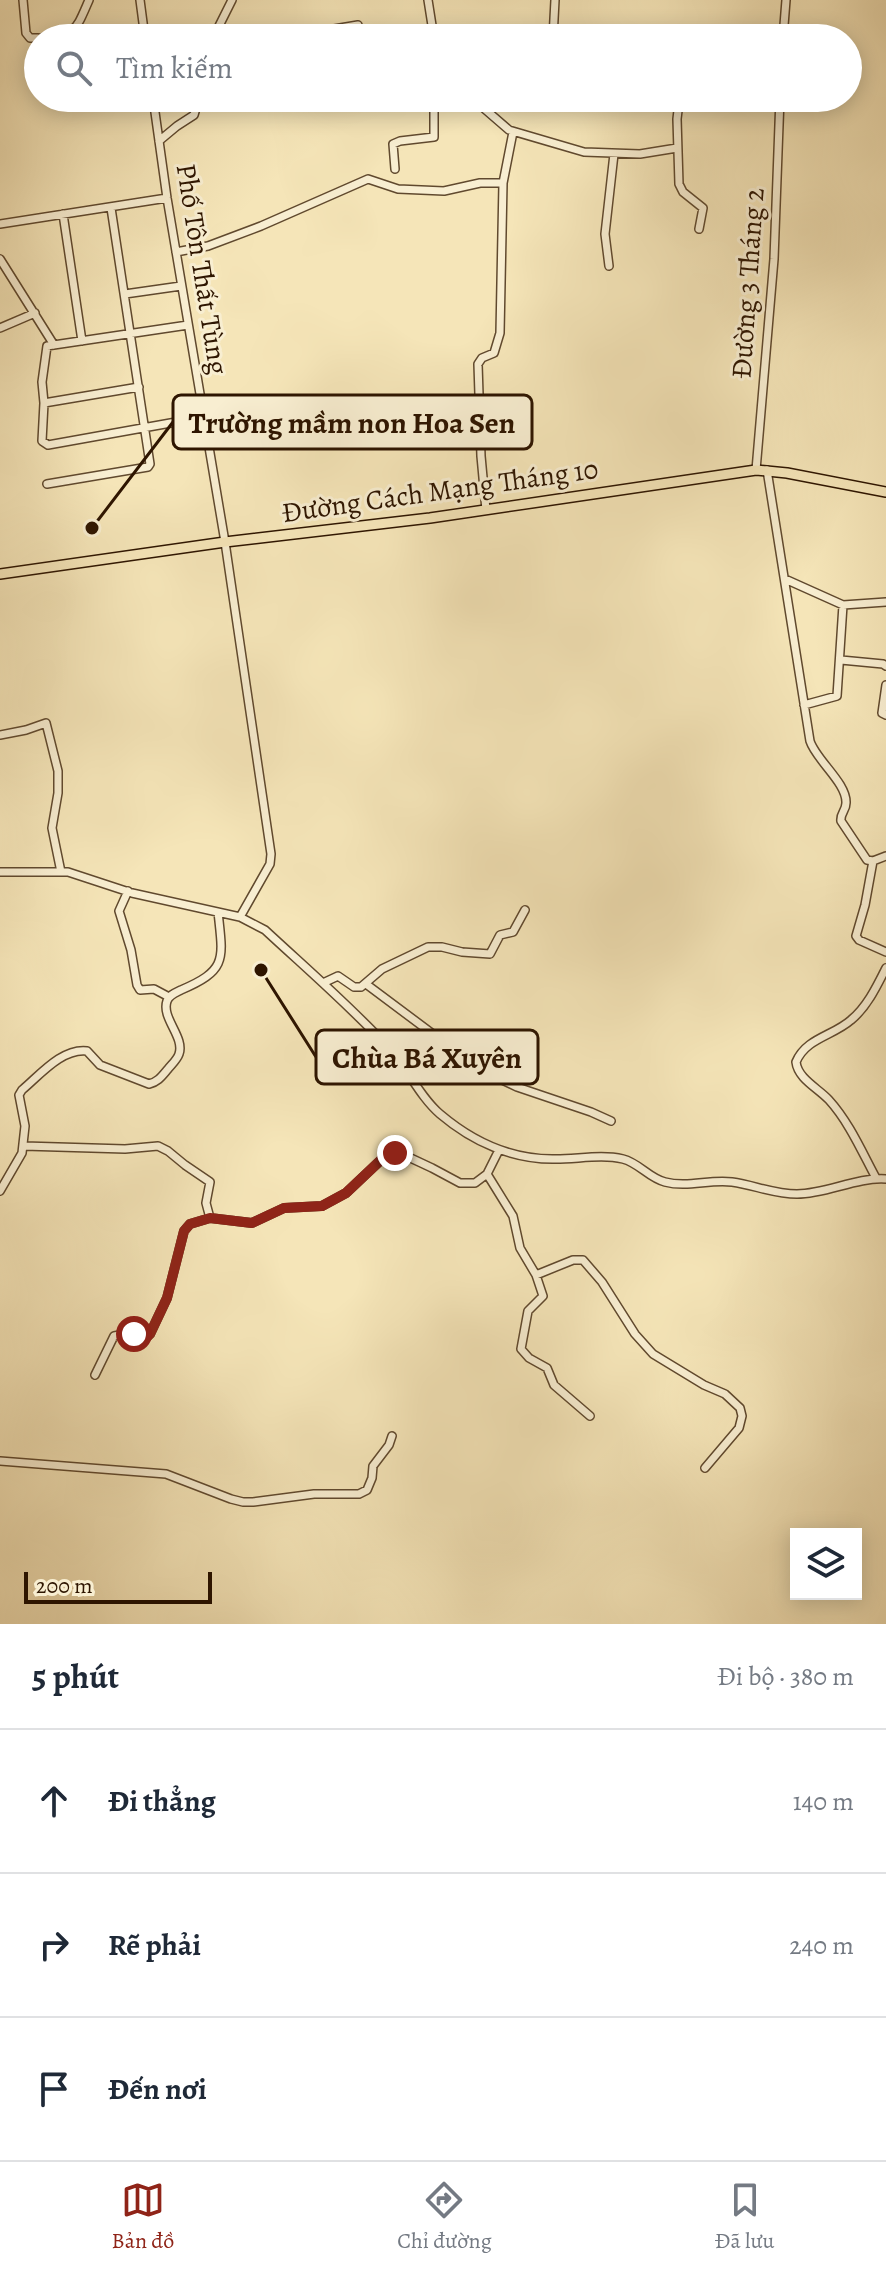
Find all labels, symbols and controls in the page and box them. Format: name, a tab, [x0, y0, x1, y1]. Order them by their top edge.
search box	[24, 24, 862, 112]
icon: search	[52, 46, 96, 90]
text: Tìm kiếm	[116, 48, 233, 88]
street label: Phố Tôn Thất Tùng	[167, 161, 237, 377]
street label: Đường 3 Tháng 2	[722, 186, 774, 380]
callout: Trường mầm non Hoa Sen	[173, 395, 532, 449]
text: Trường mầm non Hoa Sen	[189, 403, 516, 443]
street label: Đường Cách Mạng Tháng 10	[279, 450, 601, 532]
callout: Chùa Bá Xuyên	[316, 1030, 538, 1084]
text: Chùa Bá Xuyên	[332, 1038, 522, 1078]
route end	[377, 1135, 413, 1171]
route start	[116, 1316, 152, 1352]
map controls	[790, 1528, 862, 1600]
button: layers	[790, 1528, 862, 1600]
scale bar	[24, 1568, 212, 1604]
text: 200 m	[36, 1571, 93, 1601]
text: 5 phút	[32, 1653, 119, 1700]
text: Đi bộ · 380 m	[717, 1659, 854, 1694]
icon: ahead	[32, 1779, 76, 1823]
text: Đi thẳng	[108, 1781, 216, 1821]
text: 140 m	[793, 1784, 854, 1819]
icon: right	[32, 1923, 76, 1967]
text: Rẽ phải	[108, 1925, 201, 1965]
text: 240 m	[789, 1928, 854, 1963]
icon: arrive	[32, 2067, 76, 2111]
text: Đến nơi	[108, 2069, 207, 2109]
tab: Bản đồ	[112, 2178, 174, 2256]
tab: Chỉ đường	[397, 2178, 492, 2256]
tab: Đã lưu	[715, 2178, 774, 2256]

